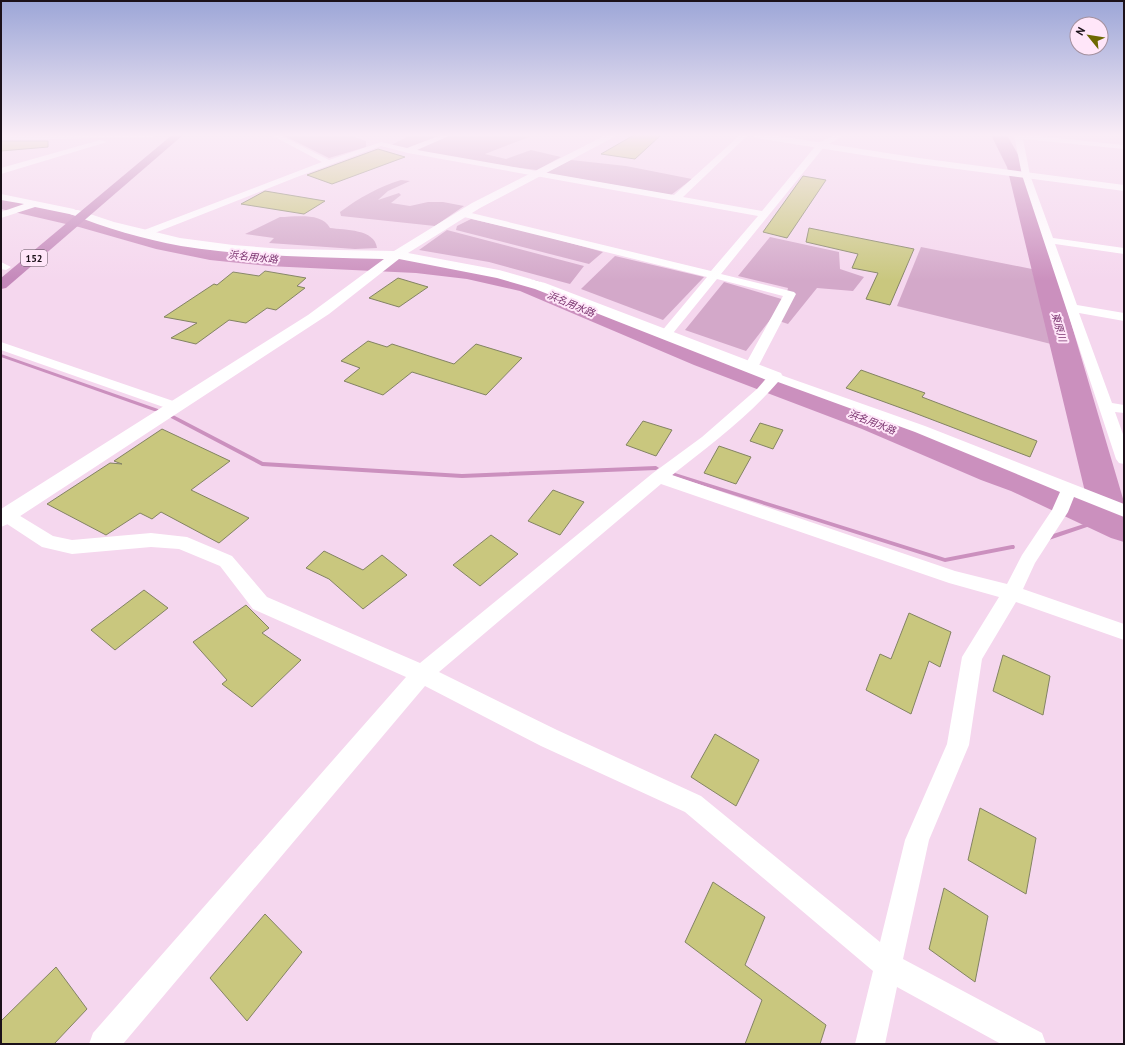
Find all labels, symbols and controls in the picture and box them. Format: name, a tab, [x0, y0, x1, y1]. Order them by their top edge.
north arrow	[1069, 16, 1109, 56]
text: N	[1072, 24, 1088, 38]
water label: 浜名用水路	[227, 248, 280, 266]
road number: 152	[21, 250, 47, 266]
water label: 浜名用水路	[545, 288, 597, 320]
water label: 東原川	[1049, 311, 1069, 344]
water label: 浜名用水路	[846, 407, 899, 438]

